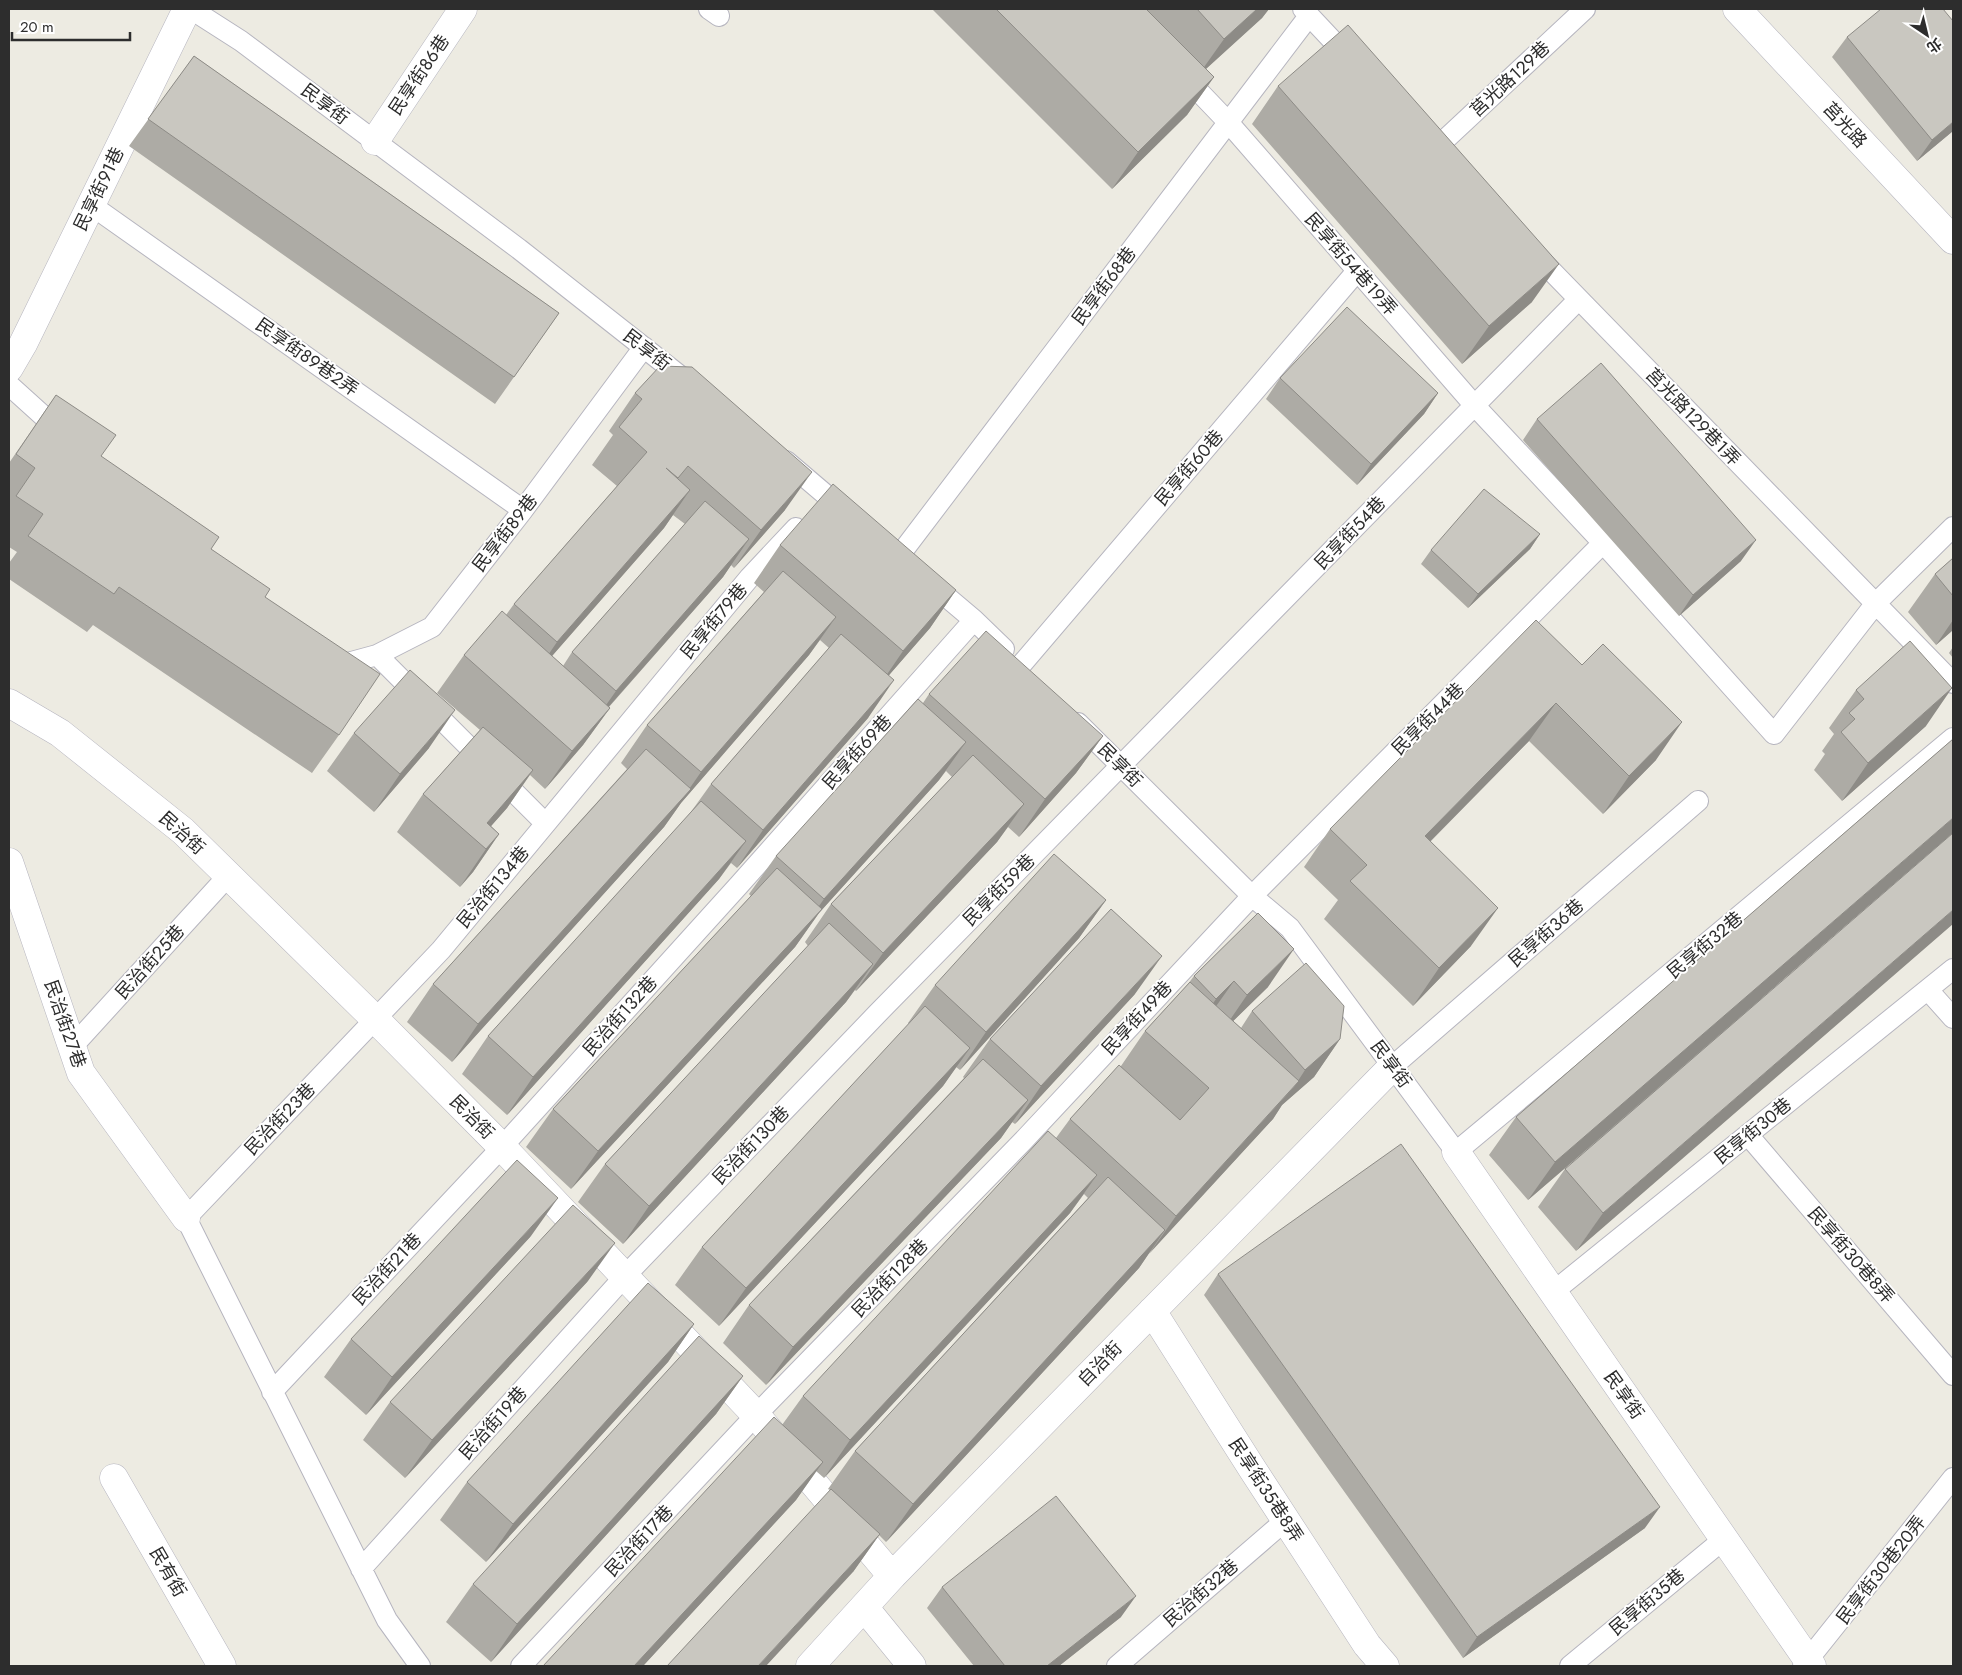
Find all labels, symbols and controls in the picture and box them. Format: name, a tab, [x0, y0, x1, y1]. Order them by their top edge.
scale bar	[12, 10, 130, 42]
north arrow	[1902, 10, 1952, 60]
text: 20 m	[20, 16, 54, 38]
street label: 民享街86巷	[382, 30, 456, 120]
text: 北	[1923, 33, 1946, 58]
street label: 莒光路129巷	[1464, 35, 1556, 123]
street label: 民享街	[296, 77, 354, 131]
street label: 莒光路	[1817, 96, 1873, 154]
street label: 民享街91巷	[67, 143, 131, 235]
street label: 民享街54巷19弄	[1299, 207, 1403, 321]
street label: 民享街68巷	[1066, 241, 1142, 331]
street label: 民享街89巷2弄	[250, 312, 364, 402]
street label: 民享街	[618, 323, 676, 377]
street label: 莒光路129巷1弄	[1640, 362, 1746, 472]
street label: 民享街60巷	[1149, 424, 1229, 512]
street label: 民享街89巷	[466, 489, 544, 577]
street label: 民享街54巷	[1308, 491, 1392, 575]
street label: 民享街79巷	[675, 577, 753, 665]
street label: 民享街44巷	[1386, 677, 1470, 761]
street label: 民享街69巷	[816, 709, 898, 795]
street label: 民享街	[1092, 737, 1148, 793]
street label: 民治街	[153, 805, 211, 861]
street label: 民治街134巷	[451, 840, 535, 934]
street label: 民享街59巷	[957, 848, 1041, 932]
street label: 民享街36巷	[1503, 893, 1589, 973]
street label: 民享街32巷	[1661, 905, 1749, 985]
street label: 民治街25巷	[109, 919, 191, 1005]
street label: 民治街132巷	[577, 970, 663, 1062]
street label: 民享街49巷	[1096, 975, 1178, 1061]
street label: 民治街27巷	[38, 976, 92, 1072]
street label: 民享街	[1364, 1035, 1418, 1093]
street label: 民治街23巷	[239, 1077, 321, 1161]
street label: 民治街	[444, 1089, 500, 1145]
street label: 民享街30巷	[1709, 1092, 1797, 1170]
street label: 民治街130巷	[707, 1100, 795, 1190]
street label: 民享街30巷8弄	[1802, 1201, 1900, 1309]
street label: 民治街21巷	[347, 1227, 427, 1311]
street label: 民治街128巷	[846, 1233, 934, 1323]
street label: 自治街	[1072, 1336, 1128, 1392]
street label: 民享街	[1598, 1365, 1650, 1425]
street label: 民治街19巷	[453, 1381, 533, 1465]
street label: 民享街35巷8弄	[1222, 1433, 1310, 1547]
street label: 民治街17巷	[599, 1499, 679, 1583]
street label: 民享街30巷20弄	[1830, 1510, 1932, 1630]
street label: 民有街	[143, 1542, 193, 1602]
street label: 民治街32巷	[1158, 1553, 1244, 1633]
street label: 民享街35巷	[1603, 1562, 1691, 1642]

